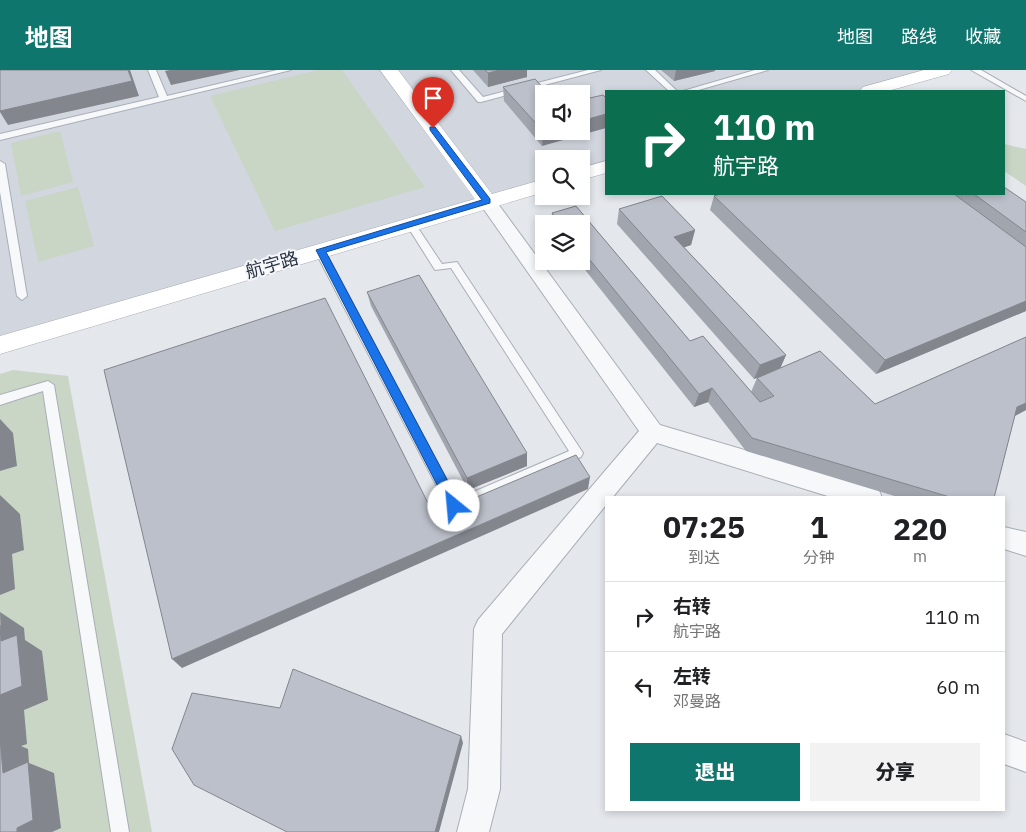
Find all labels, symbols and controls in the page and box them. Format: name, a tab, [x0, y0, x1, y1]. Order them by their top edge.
text: 地图	[25, 21, 73, 53]
text: 地图	[837, 25, 873, 48]
text: 路线	[901, 25, 937, 48]
text: 收藏	[965, 25, 1001, 48]
pin	[412, 77, 454, 128]
icon: arrive	[419, 84, 447, 112]
map controls	[535, 85, 590, 270]
button: sound	[535, 85, 590, 140]
text: 110 m	[713, 104, 816, 150]
icon: right	[630, 110, 695, 175]
button: search	[535, 150, 590, 205]
text: 航宇路	[713, 151, 779, 180]
button: layers	[535, 215, 590, 270]
street label: 航宇路	[243, 246, 301, 283]
position arrow	[427, 479, 479, 531]
text: 07:25	[663, 507, 745, 546]
text: 1	[810, 507, 828, 546]
text: 220	[893, 509, 947, 548]
text: m	[913, 546, 927, 566]
text: 到达	[688, 547, 720, 567]
text: 分钟	[803, 547, 835, 567]
text: 右转	[673, 594, 711, 618]
icon: right	[630, 603, 658, 631]
text: 110 m	[925, 605, 980, 629]
text: 航宇路	[673, 621, 721, 641]
text: 左转	[673, 664, 711, 688]
icon: left	[630, 673, 658, 701]
text: 60 m	[936, 675, 980, 699]
text: 邓曼路	[673, 691, 721, 711]
button: 退出	[630, 743, 800, 801]
button: 分享	[810, 743, 980, 801]

